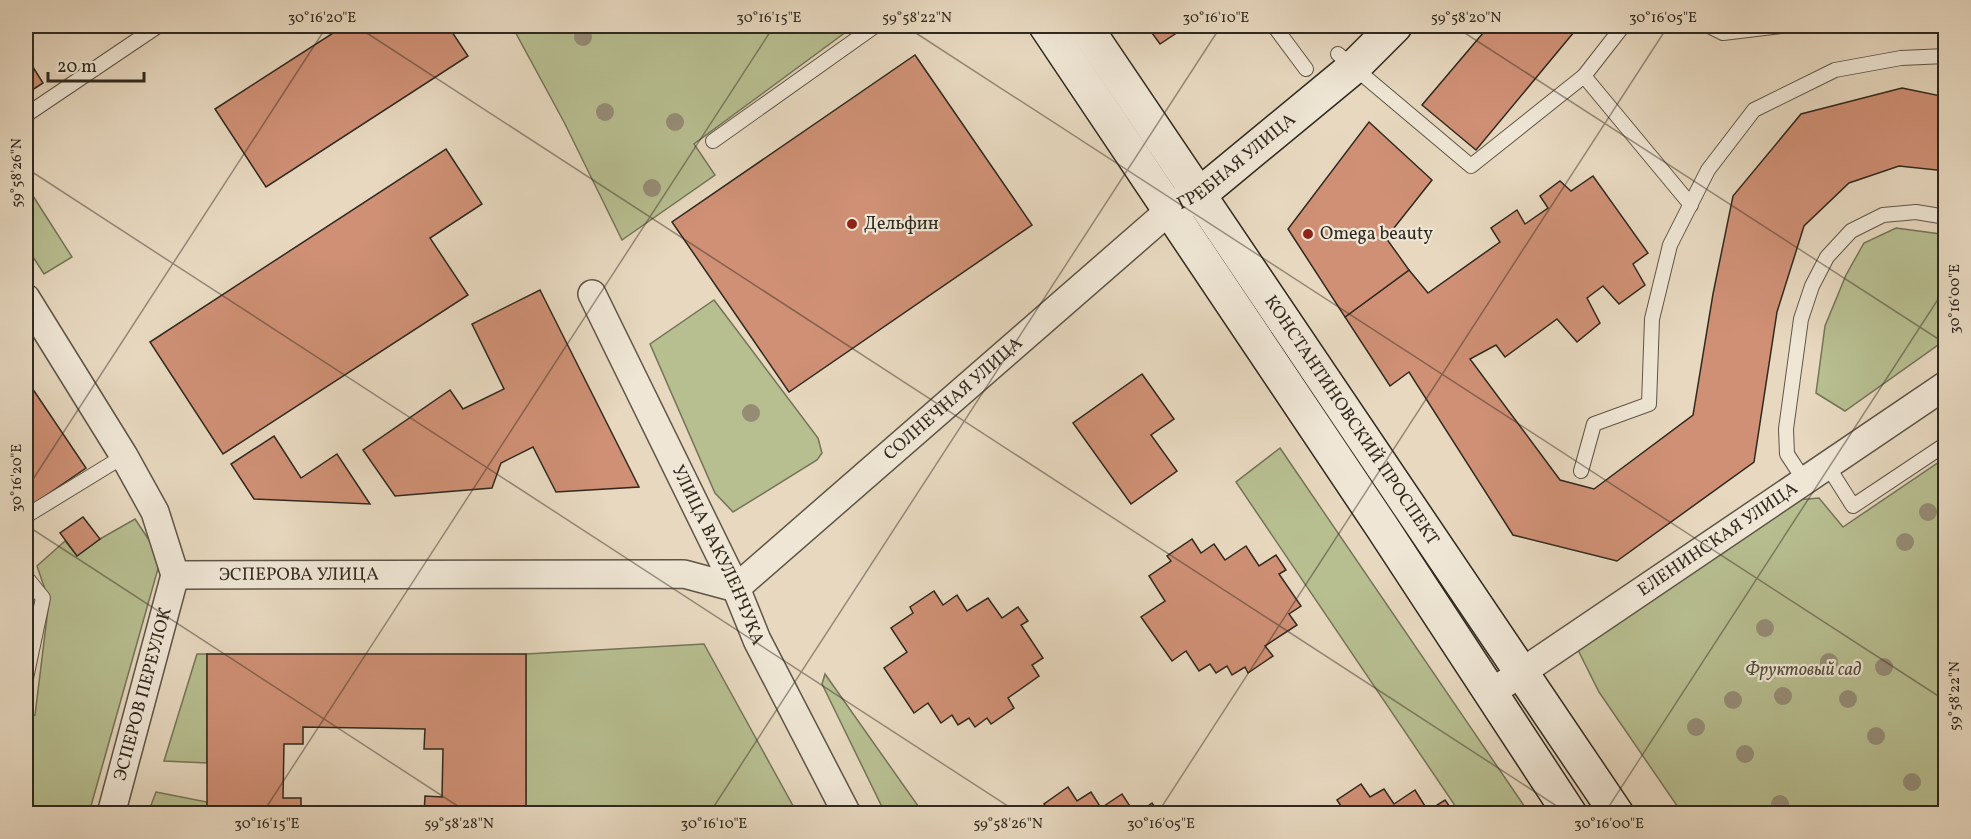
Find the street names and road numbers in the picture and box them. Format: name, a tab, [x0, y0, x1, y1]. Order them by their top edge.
street label: ГРЕБНАЯ УЛИЦА	[1173, 107, 1302, 217]
street label: КОНСТАНТИНОВСКИЙ ПРОСПЕКТ	[1258, 290, 1445, 551]
street label: СОЛНЕЧНАЯ УЛИЦА	[878, 331, 1028, 466]
street label: УЛИЦА ВАКУЛЕНЧУКА	[665, 461, 770, 649]
street label: ЕЛЕНИНСКАЯ УЛИЦА	[1633, 476, 1803, 603]
street label: ЭСПЕРОВА УЛИЦА	[219, 562, 379, 587]
street label: ЭСПЕРОВ ПЕРЕУЛОК	[108, 605, 178, 784]

